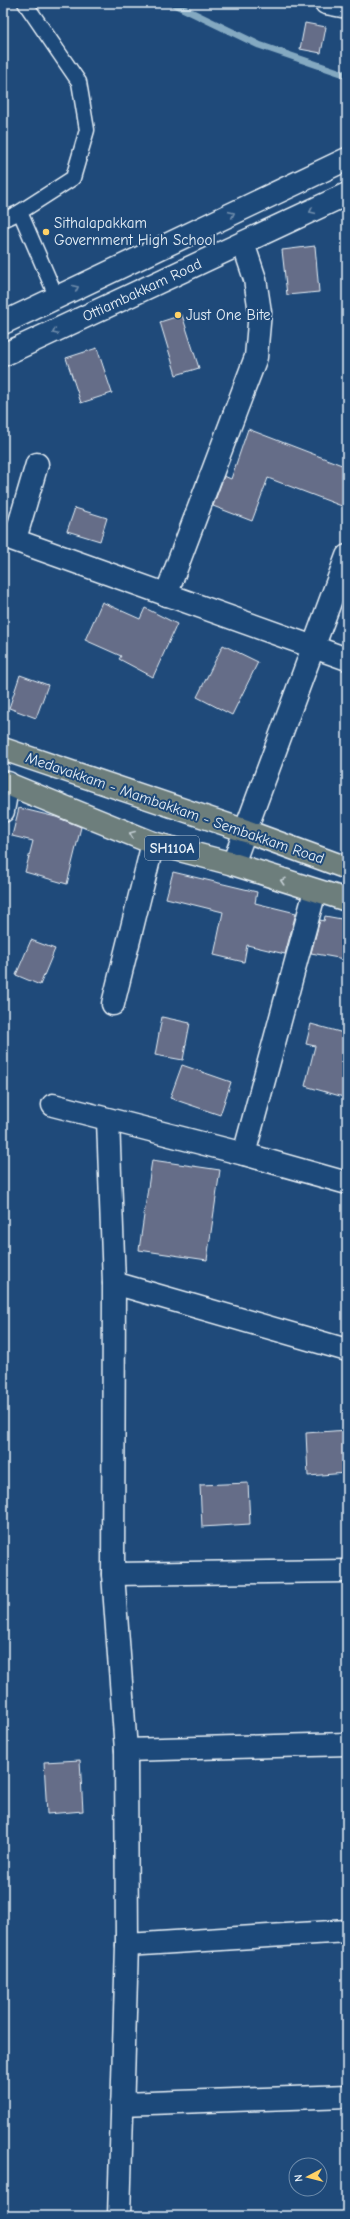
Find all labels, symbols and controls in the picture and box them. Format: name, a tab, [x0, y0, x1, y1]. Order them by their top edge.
one-way arrow	[308, 206, 316, 214]
one-way arrow	[227, 211, 235, 219]
place label: Sithalapakkam Government High School	[54, 214, 216, 249]
marker: Sithalapakkam Government High School	[41, 227, 51, 237]
street label: Ottiambakkam Road	[80, 255, 204, 325]
one-way arrow	[72, 285, 80, 293]
place label: Just One Bite	[186, 306, 271, 324]
marker: Just One Bite	[173, 310, 183, 320]
one-way arrow	[51, 327, 59, 335]
street label: Medavakkam - Mambakkam - Sembakkam Road	[23, 748, 327, 868]
one-way arrow	[129, 831, 136, 839]
road number: SH110A	[145, 836, 199, 860]
one-way arrow	[279, 877, 286, 886]
north arrow	[288, 2157, 328, 2197]
text: N	[292, 2174, 305, 2183]

